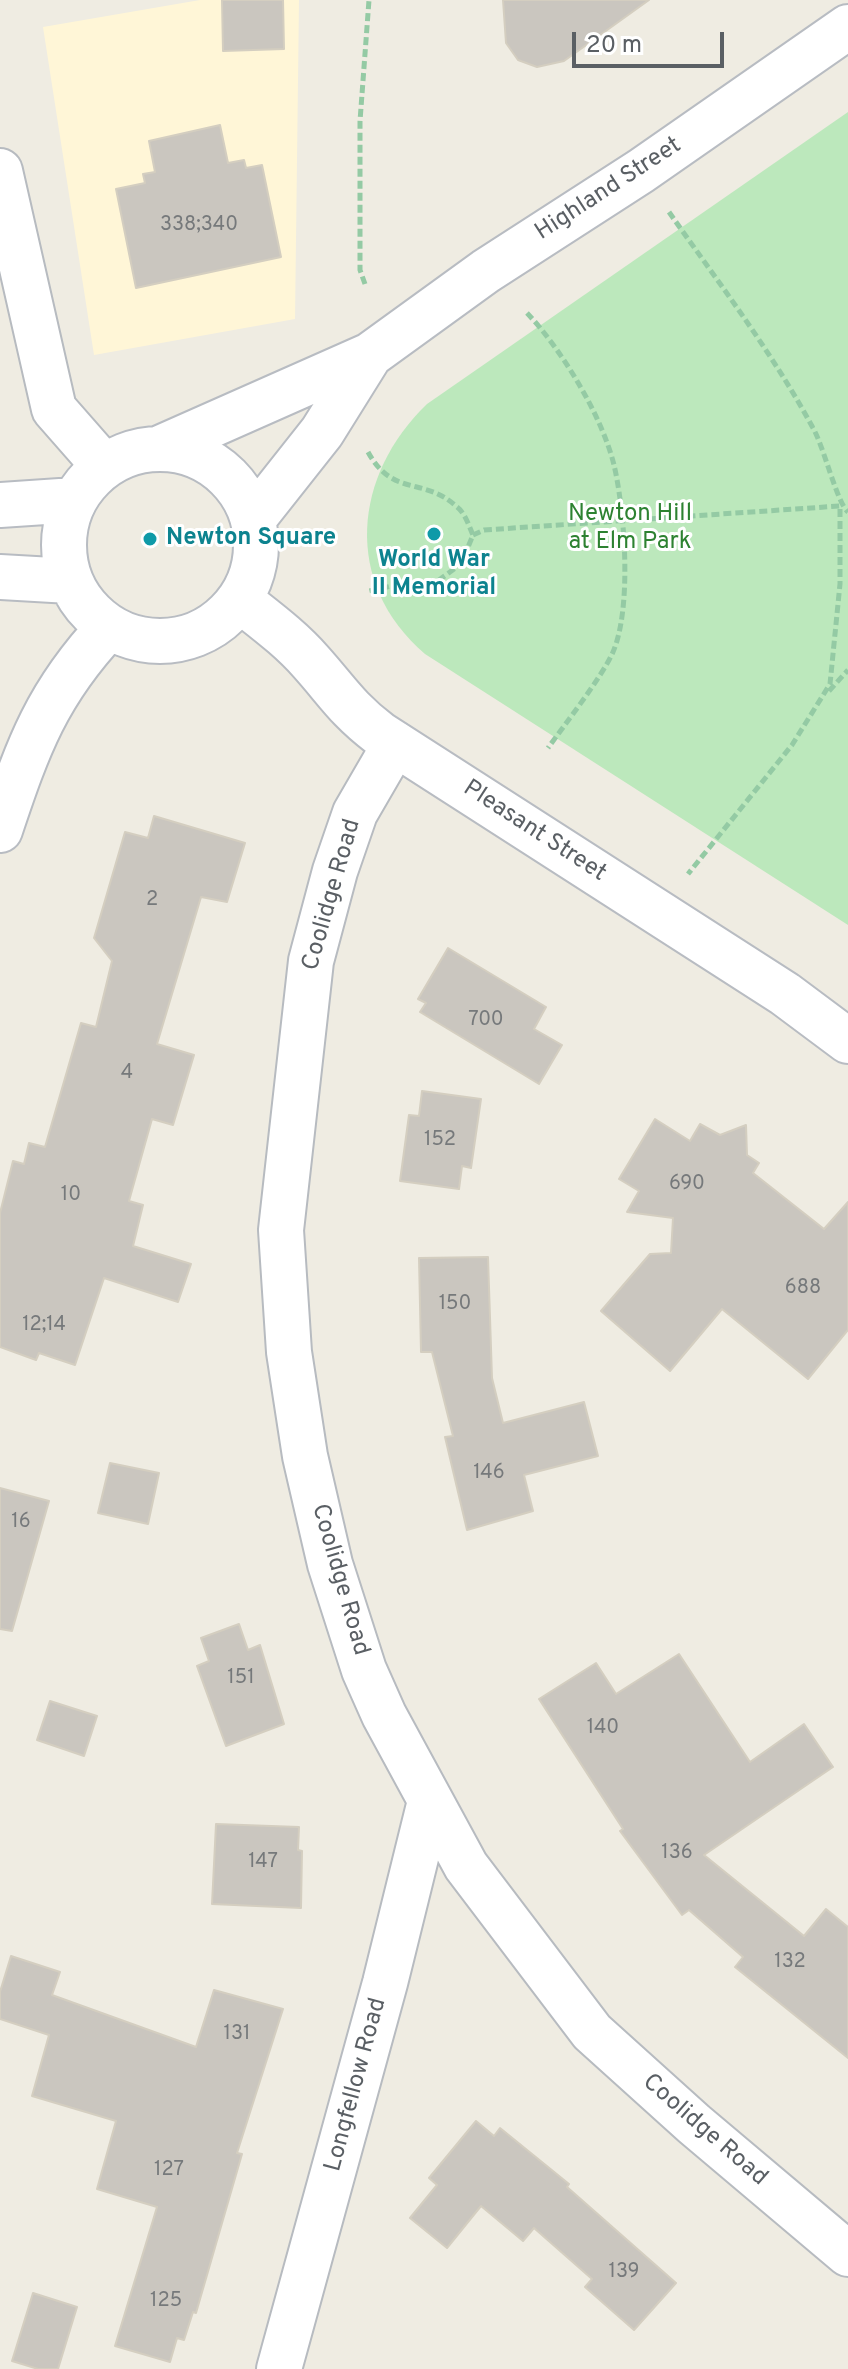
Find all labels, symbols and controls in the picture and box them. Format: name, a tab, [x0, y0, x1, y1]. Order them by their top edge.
scale bar	[576, 16, 728, 66]
text: 20 m	[586, 31, 642, 61]
street label: Highland Street	[531, 132, 687, 248]
house number: 338;340	[160, 214, 238, 238]
park label: Newton Hill at Elm Park	[568, 501, 692, 557]
place label: Newton Square	[166, 525, 336, 553]
marker: World War II Memorial	[425, 525, 443, 543]
marker: Newton Square	[141, 530, 159, 548]
place label: World War II Memorial	[372, 547, 496, 603]
street label: Pleasant Street	[457, 775, 611, 889]
street label: Coolidge Road	[298, 816, 368, 974]
house number: 2	[146, 889, 158, 913]
house number: 700	[468, 1009, 504, 1033]
house number: 4	[121, 1062, 133, 1086]
house number: 152	[424, 1129, 456, 1153]
house number: 690	[669, 1173, 705, 1197]
house number: 10	[61, 1184, 81, 1208]
house number: 688	[785, 1277, 821, 1301]
house number: 150	[439, 1293, 471, 1317]
house number: 12;14	[22, 1314, 66, 1338]
house number: 146	[473, 1462, 505, 1486]
street label: Coolidge Road	[304, 1501, 374, 1659]
house number: 16	[11, 1511, 31, 1535]
house number: 151	[227, 1667, 255, 1691]
house number: 140	[587, 1717, 619, 1741]
house number: 136	[661, 1842, 693, 1866]
house number: 147	[248, 1851, 278, 1875]
house number: 132	[774, 1951, 806, 1975]
street label: Longfellow Road	[320, 1995, 394, 2175]
house number: 131	[224, 2023, 250, 2047]
street label: Coolidge Road	[636, 2069, 772, 2193]
house number: 127	[154, 2159, 184, 2183]
house number: 139	[608, 2261, 640, 2285]
house number: 125	[150, 2290, 182, 2314]

